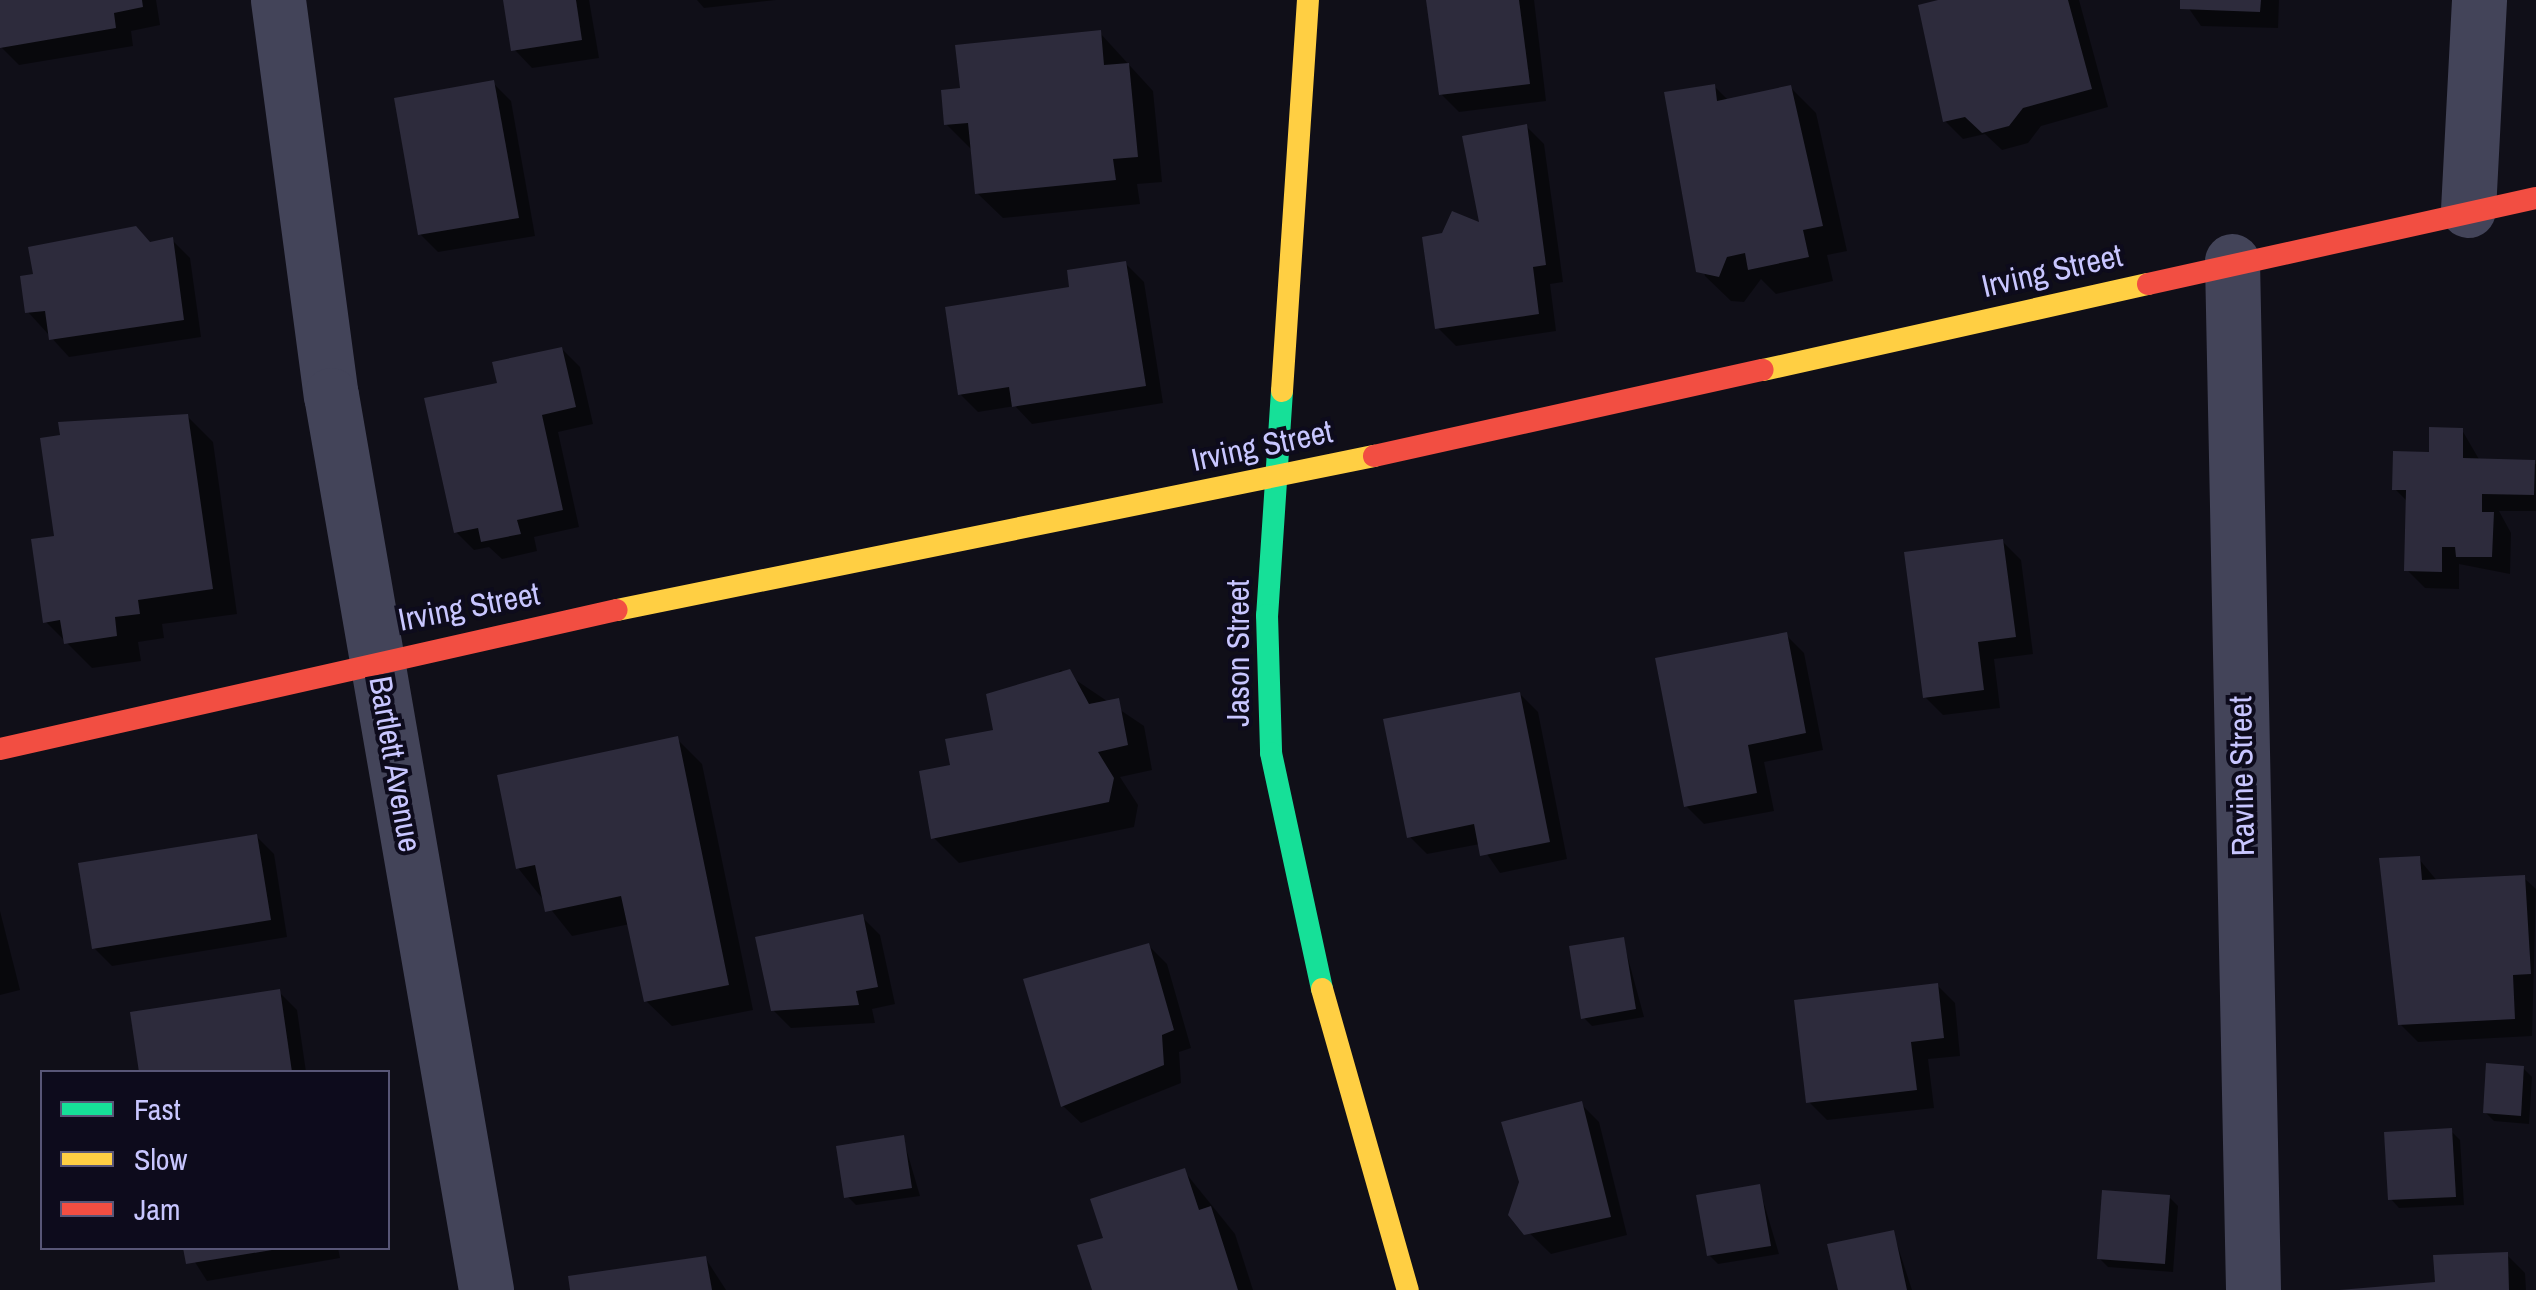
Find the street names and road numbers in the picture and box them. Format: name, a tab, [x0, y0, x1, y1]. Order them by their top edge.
street label: Irving Street	[1978, 236, 2126, 306]
street label: Irving Street	[1188, 412, 1336, 480]
street label: Irving Street	[395, 575, 543, 639]
street label: Jason Street	[1219, 579, 1257, 727]
street label: Bartlett Avenue	[361, 673, 429, 855]
street label: Ravine Street	[2221, 695, 2263, 857]

